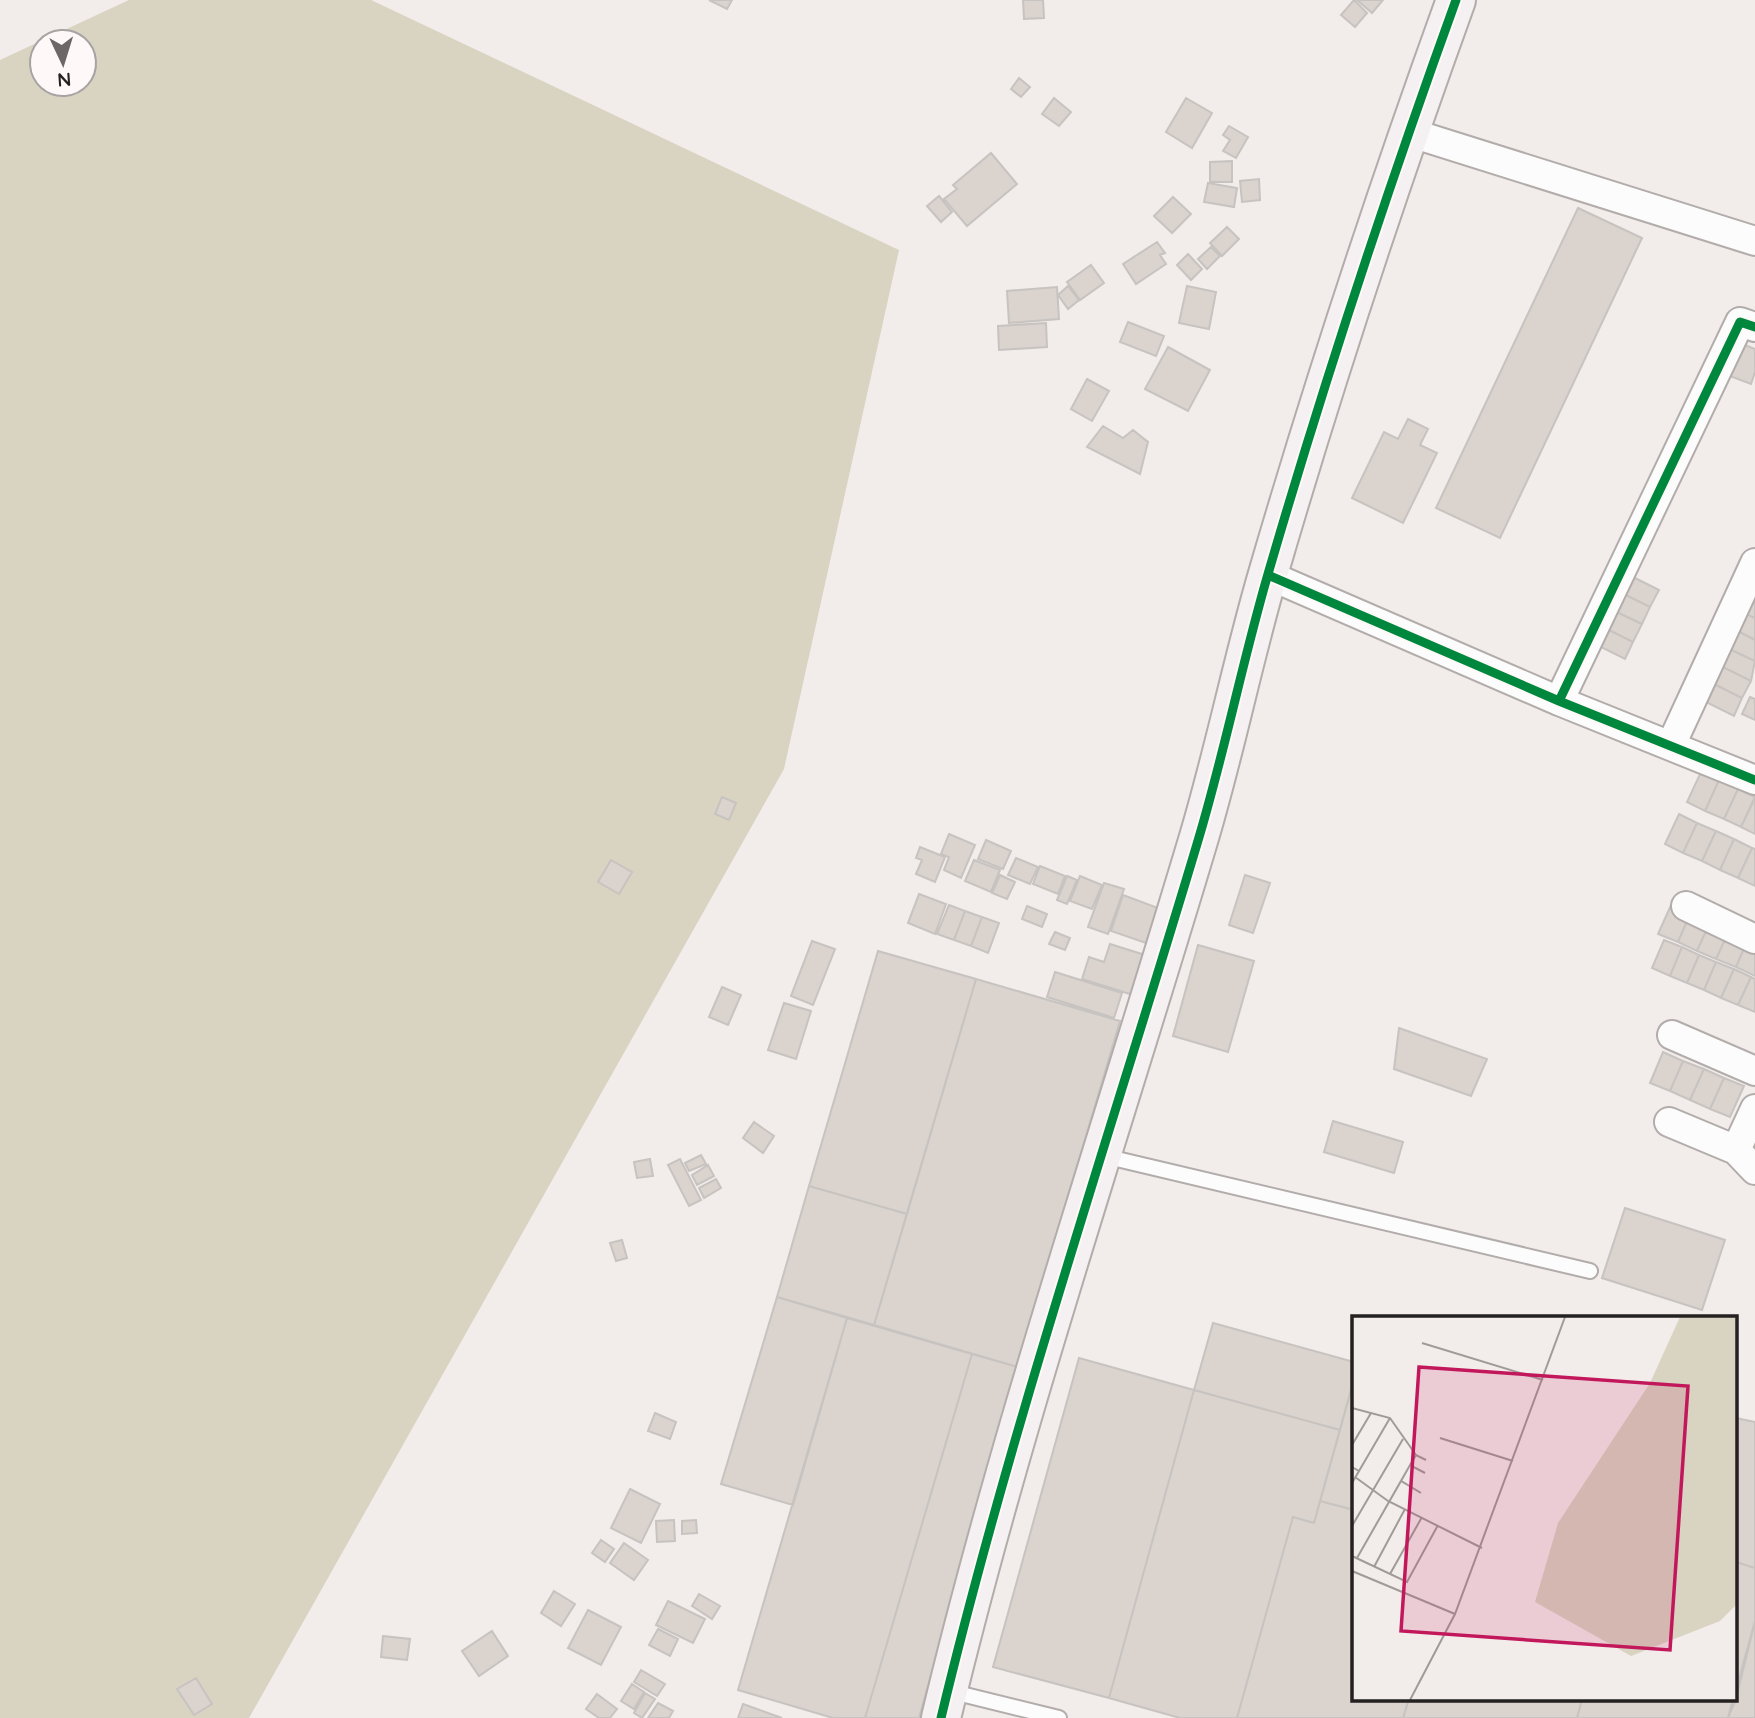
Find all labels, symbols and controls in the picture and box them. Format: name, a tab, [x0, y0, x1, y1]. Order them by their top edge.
north arrow	[28, 28, 98, 98]
text: N	[56, 68, 72, 92]
inset map	[1352, 1316, 1738, 1700]

